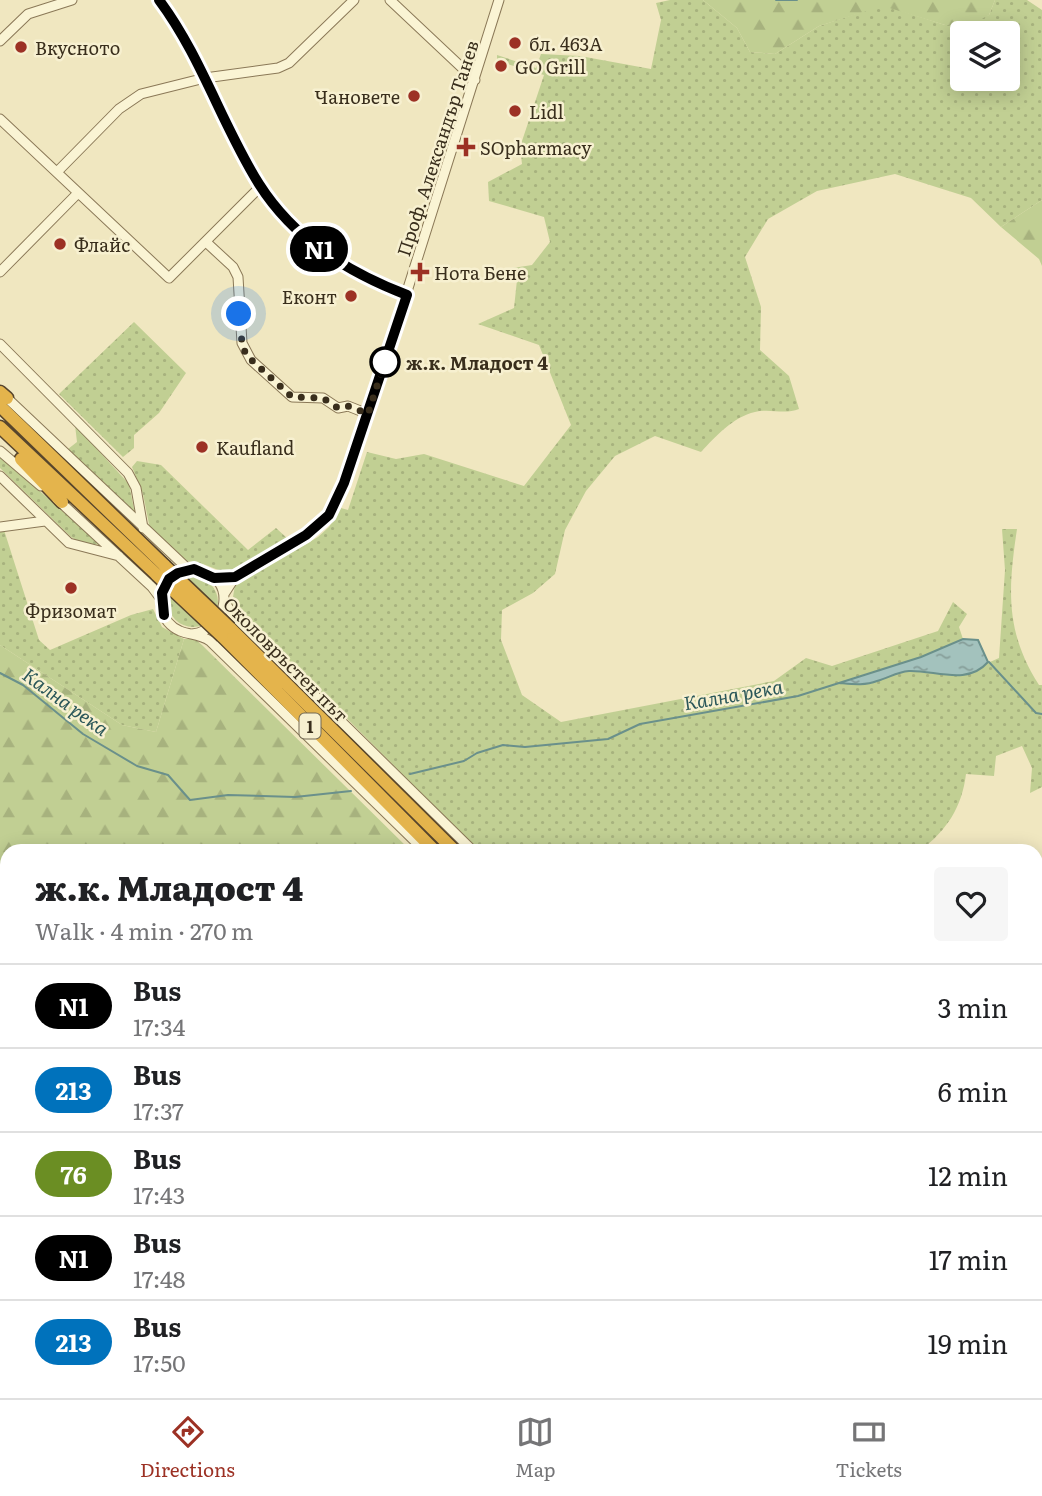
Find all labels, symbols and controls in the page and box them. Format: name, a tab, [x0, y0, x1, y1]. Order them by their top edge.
map controls	[950, 21, 1020, 91]
button: layers	[950, 21, 1020, 91]
place label: бл. 463А	[529, 30, 603, 57]
place label: Вкусното	[35, 34, 120, 61]
marker: бл. 463А	[507, 35, 523, 51]
street label: Проф. Александър Танев	[389, 36, 485, 260]
marker: Вкусното	[13, 39, 29, 55]
place label: GO Grill	[515, 53, 586, 80]
marker: GO Grill	[493, 58, 509, 74]
place label: Чановете	[314, 83, 400, 110]
marker: Чановете	[406, 88, 422, 104]
place label: Lidl	[529, 98, 564, 125]
marker: Lidl	[507, 103, 523, 119]
place label: SOpharmacy	[480, 134, 592, 161]
marker: SOpharmacy	[458, 139, 474, 155]
line badge: N1	[288, 226, 350, 272]
place label: Флайс	[74, 231, 130, 258]
text: N1	[304, 231, 334, 266]
marker: Флайс	[52, 236, 68, 252]
place label: Нота Бене	[434, 259, 526, 286]
marker: Нота Бене	[412, 264, 428, 280]
place label: Еконт	[282, 283, 337, 310]
marker: Еконт	[343, 288, 359, 304]
your location	[221, 296, 256, 331]
marker: ж.к. Младост 4	[370, 347, 400, 377]
place label: ж.к. Младост 4	[406, 349, 548, 376]
place label: Kaufland	[216, 434, 294, 461]
marker: Kaufland	[194, 439, 210, 455]
marker: Фризомат	[63, 580, 79, 596]
street label: Околовръстен път	[217, 590, 355, 728]
place label: Фризомат	[25, 597, 117, 624]
water label: Кална река	[17, 660, 115, 742]
water label: Кална река	[681, 671, 785, 717]
road number: 1	[300, 713, 320, 738]
text: ж.к. Младост 4	[35, 862, 303, 911]
button: heart	[934, 867, 1008, 941]
text: Walk · 4 min · 270 m	[35, 913, 253, 947]
text: Bus	[133, 970, 181, 1009]
text: 3 min	[938, 987, 1008, 1026]
text: N1	[58, 988, 89, 1023]
text: 17:34	[133, 1009, 185, 1043]
text: Bus	[133, 1054, 181, 1093]
text: 6 min	[938, 1071, 1008, 1110]
text: 213	[55, 1072, 92, 1107]
text: 17:37	[133, 1093, 184, 1127]
text: Bus	[133, 1138, 181, 1177]
text: 12 min	[928, 1155, 1008, 1194]
text: 76	[60, 1156, 87, 1191]
text: 17:43	[133, 1177, 185, 1211]
text: Bus	[133, 1222, 181, 1261]
text: 17 min	[929, 1239, 1008, 1278]
text: N1	[58, 1240, 89, 1275]
text: 17:48	[133, 1261, 185, 1295]
text: Bus	[133, 1306, 181, 1345]
text: 19 min	[928, 1323, 1008, 1362]
text: 213	[55, 1324, 92, 1359]
text: 17:50	[133, 1345, 186, 1379]
tab: Directions	[140, 1413, 235, 1483]
tab: Map	[515, 1413, 556, 1483]
tab: Tickets	[836, 1413, 902, 1483]

